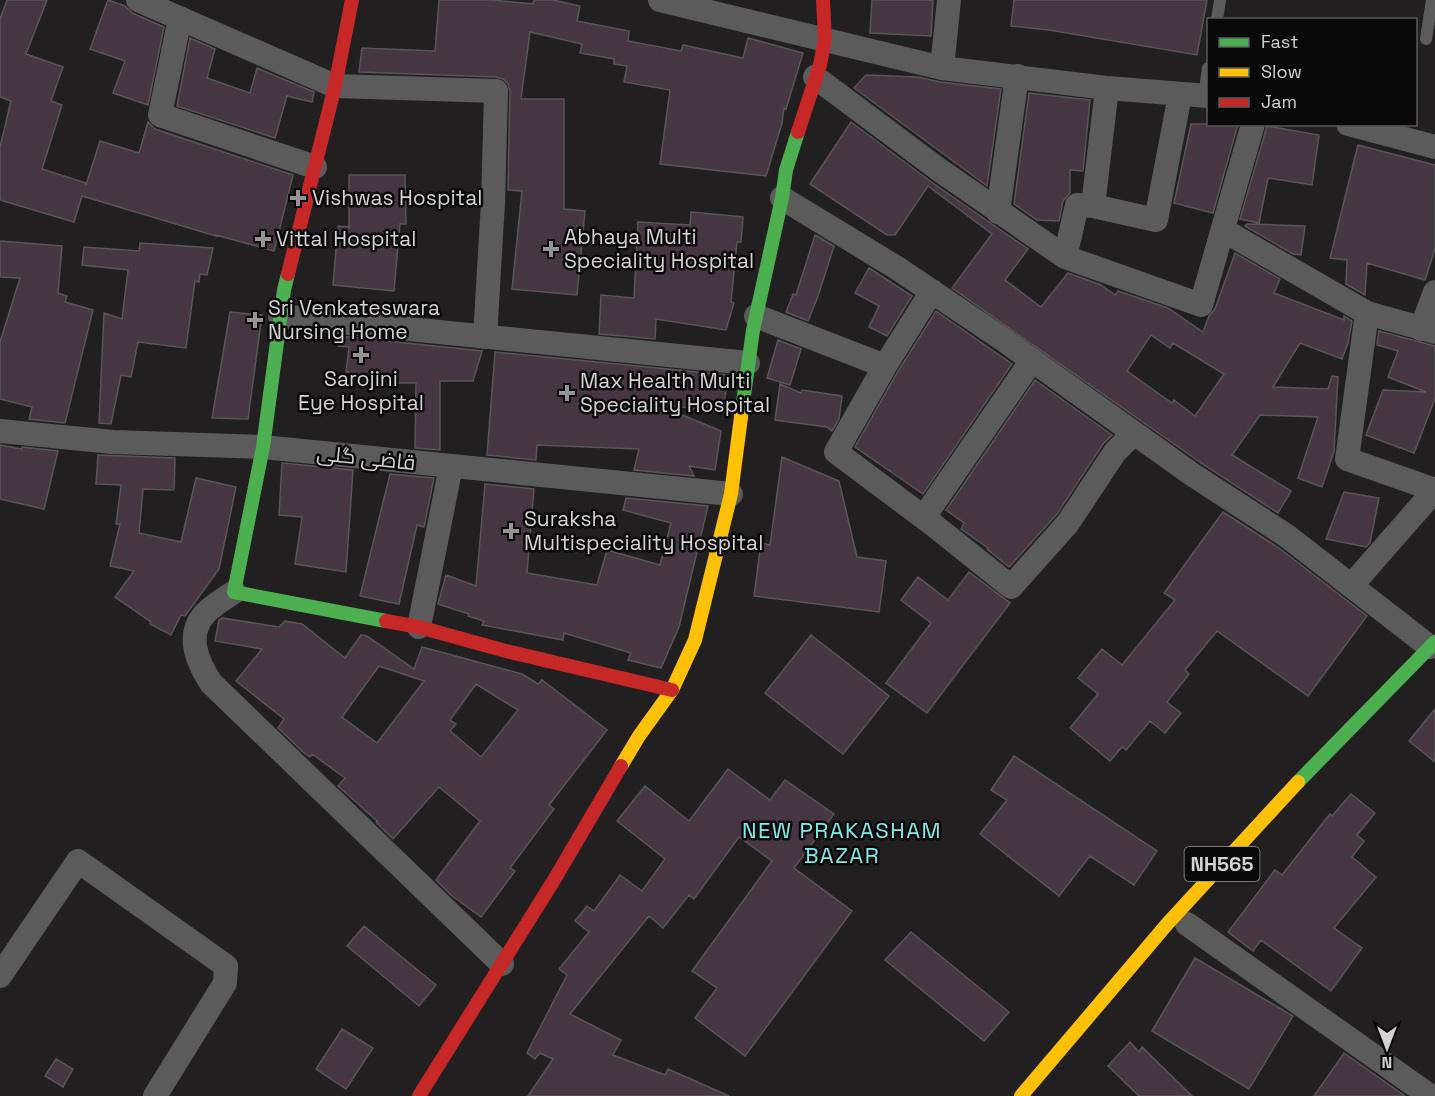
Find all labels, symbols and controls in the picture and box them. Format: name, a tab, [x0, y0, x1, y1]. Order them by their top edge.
legend	[1207, 18, 1417, 126]
text: Fast	[1261, 30, 1298, 53]
text: Slow	[1261, 60, 1302, 83]
text: Jam	[1261, 90, 1297, 113]
place label: Vishwas Hospital	[312, 184, 482, 211]
marker: Vishwas Hospital	[289, 189, 307, 207]
place label: Abhaya Multi Speciality Hospital	[564, 223, 754, 274]
place label: Vittal Hospital	[276, 225, 417, 252]
marker: Vittal Hospital	[254, 230, 272, 248]
marker: Abhaya Multi Speciality Hospital	[542, 240, 560, 258]
place label: Sri Venkateswara Nursing Home	[268, 294, 440, 345]
marker: Sri Venkateswara Nursing Home	[246, 311, 264, 329]
marker: Sarojini Eye Hospital	[352, 346, 370, 364]
place label: Sarojini Eye Hospital	[298, 365, 424, 416]
place label: Max Health Multi Speciality Hospital	[580, 367, 770, 418]
marker: Max Health Multi Speciality Hospital	[558, 384, 576, 402]
street label: قاضی گلی	[315, 439, 417, 476]
place label: Suraksha Multispeciality Hospital	[524, 505, 763, 556]
marker: Suraksha Multispeciality Hospital	[502, 522, 520, 540]
district label: NEW PRAKASHAM BAZAR	[742, 816, 942, 869]
road number: NH565	[1184, 847, 1260, 881]
north arrow	[1357, 1018, 1417, 1078]
text: N	[1382, 1052, 1392, 1073]

